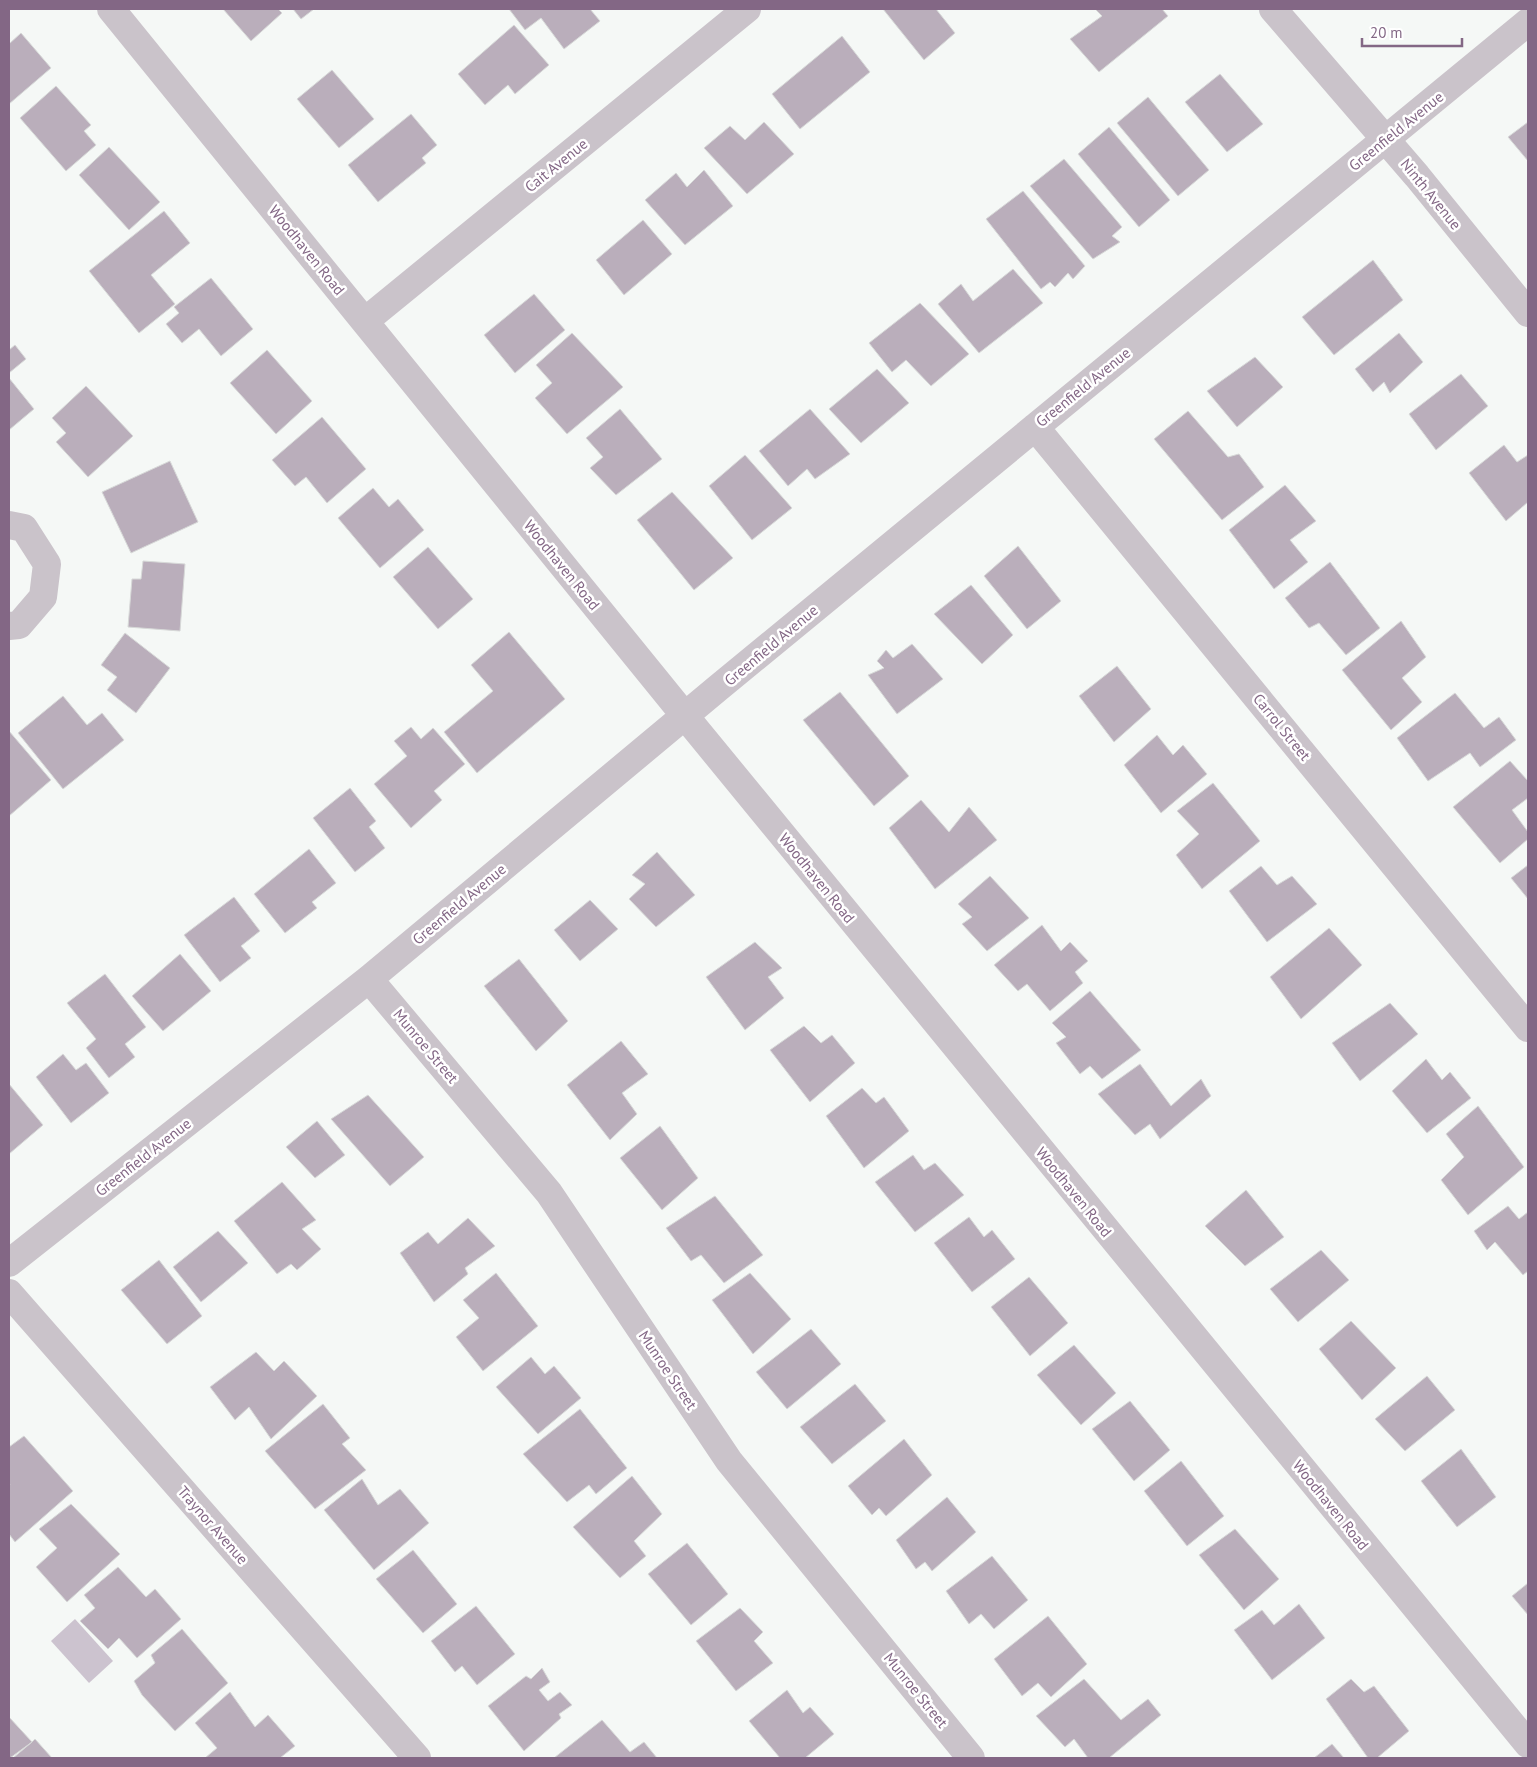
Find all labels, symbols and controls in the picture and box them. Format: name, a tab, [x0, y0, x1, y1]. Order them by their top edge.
scale bar	[1362, 15, 1462, 47]
text: 20 m	[1370, 23, 1403, 42]
street label: Greenfield Avenue	[1345, 87, 1447, 175]
street label: Cait Avenue	[521, 134, 591, 196]
street label: Ninth Avenue	[1397, 155, 1465, 233]
street label: Woodhaven Road	[265, 201, 349, 299]
street label: Greenfield Avenue	[1032, 343, 1134, 431]
street label: Woodhaven Road	[520, 516, 604, 614]
street label: Greenfield Avenue	[720, 600, 822, 690]
street label: Carrol Street	[1249, 690, 1315, 764]
street label: Woodhaven Road	[775, 829, 859, 927]
street label: Greenfield Avenue	[408, 859, 510, 949]
street label: Munroe Street	[389, 1005, 463, 1087]
street label: Greenfield Avenue	[91, 1114, 195, 1200]
street label: Woodhaven Road	[1032, 1143, 1116, 1241]
street label: Munroe Street	[635, 1327, 701, 1413]
street label: Woodhaven Road	[1289, 1456, 1373, 1554]
street label: Traynor Avenue	[174, 1482, 252, 1568]
street label: Munroe Street	[880, 1649, 952, 1731]

